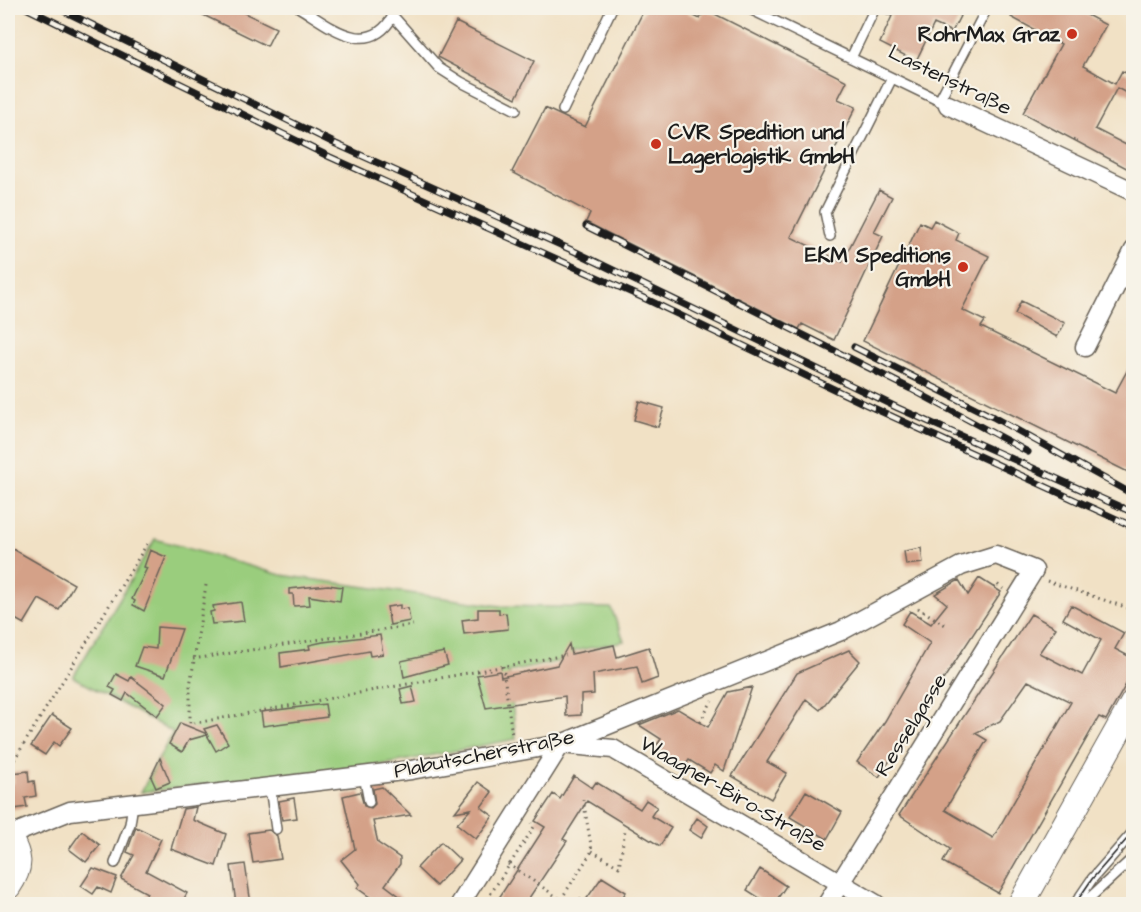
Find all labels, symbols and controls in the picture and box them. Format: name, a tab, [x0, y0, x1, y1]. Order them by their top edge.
place label: RohrMax Graz	[918, 20, 1061, 49]
marker: RohrMax Graz	[1065, 27, 1079, 41]
street label: Lastenstraße	[884, 38, 1016, 122]
place label: CVR Spedition und Lagerlogistik GmbH	[668, 118, 855, 173]
marker: CVR Spedition und Lagerlogistik GmbH	[649, 137, 663, 151]
place label: EKM Speditions GmbH	[805, 241, 951, 294]
marker: EKM Speditions GmbH	[956, 260, 970, 274]
street label: Resselgasse	[868, 668, 956, 783]
street label: Plabutscherstraße	[391, 722, 577, 786]
street label: Waagner-Biro-Straße	[634, 729, 831, 861]

